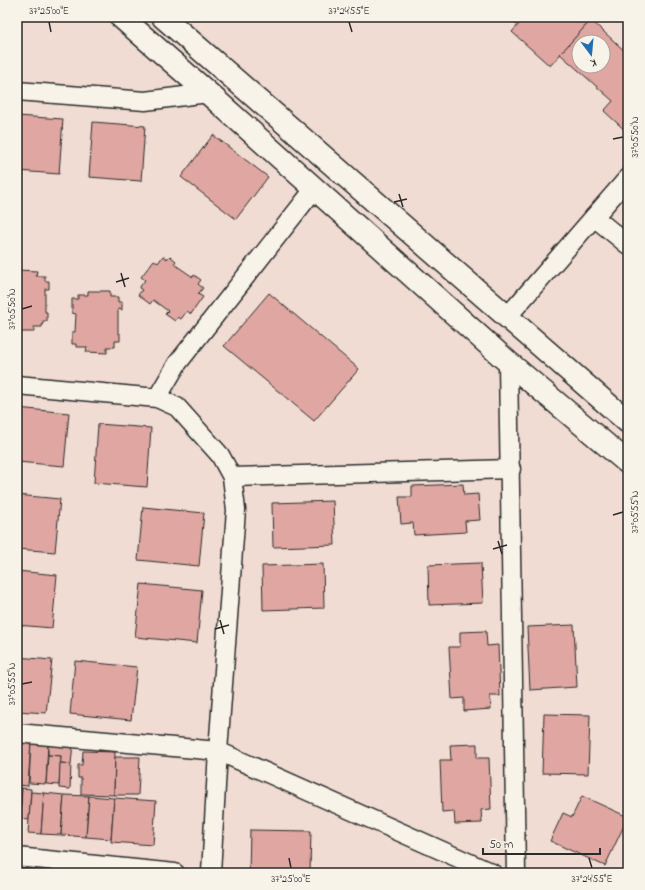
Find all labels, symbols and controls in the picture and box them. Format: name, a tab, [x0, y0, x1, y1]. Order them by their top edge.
text: 37°25'00"E	[29, 4, 69, 19]
text: 37°24'55"E	[329, 4, 369, 19]
north arrow	[571, 34, 611, 74]
text: K	[588, 54, 598, 71]
text: 37°05'50"N	[628, 116, 643, 158]
text: 37°05'50"N	[5, 288, 20, 330]
text: 37°05'55"N	[628, 490, 643, 533]
text: 37°05'55"N	[5, 662, 20, 705]
scale bar	[483, 830, 600, 856]
text: 50 m	[489, 836, 513, 854]
text: 37°25'00"E	[271, 872, 311, 887]
text: 37°24'55"E	[572, 872, 612, 887]

